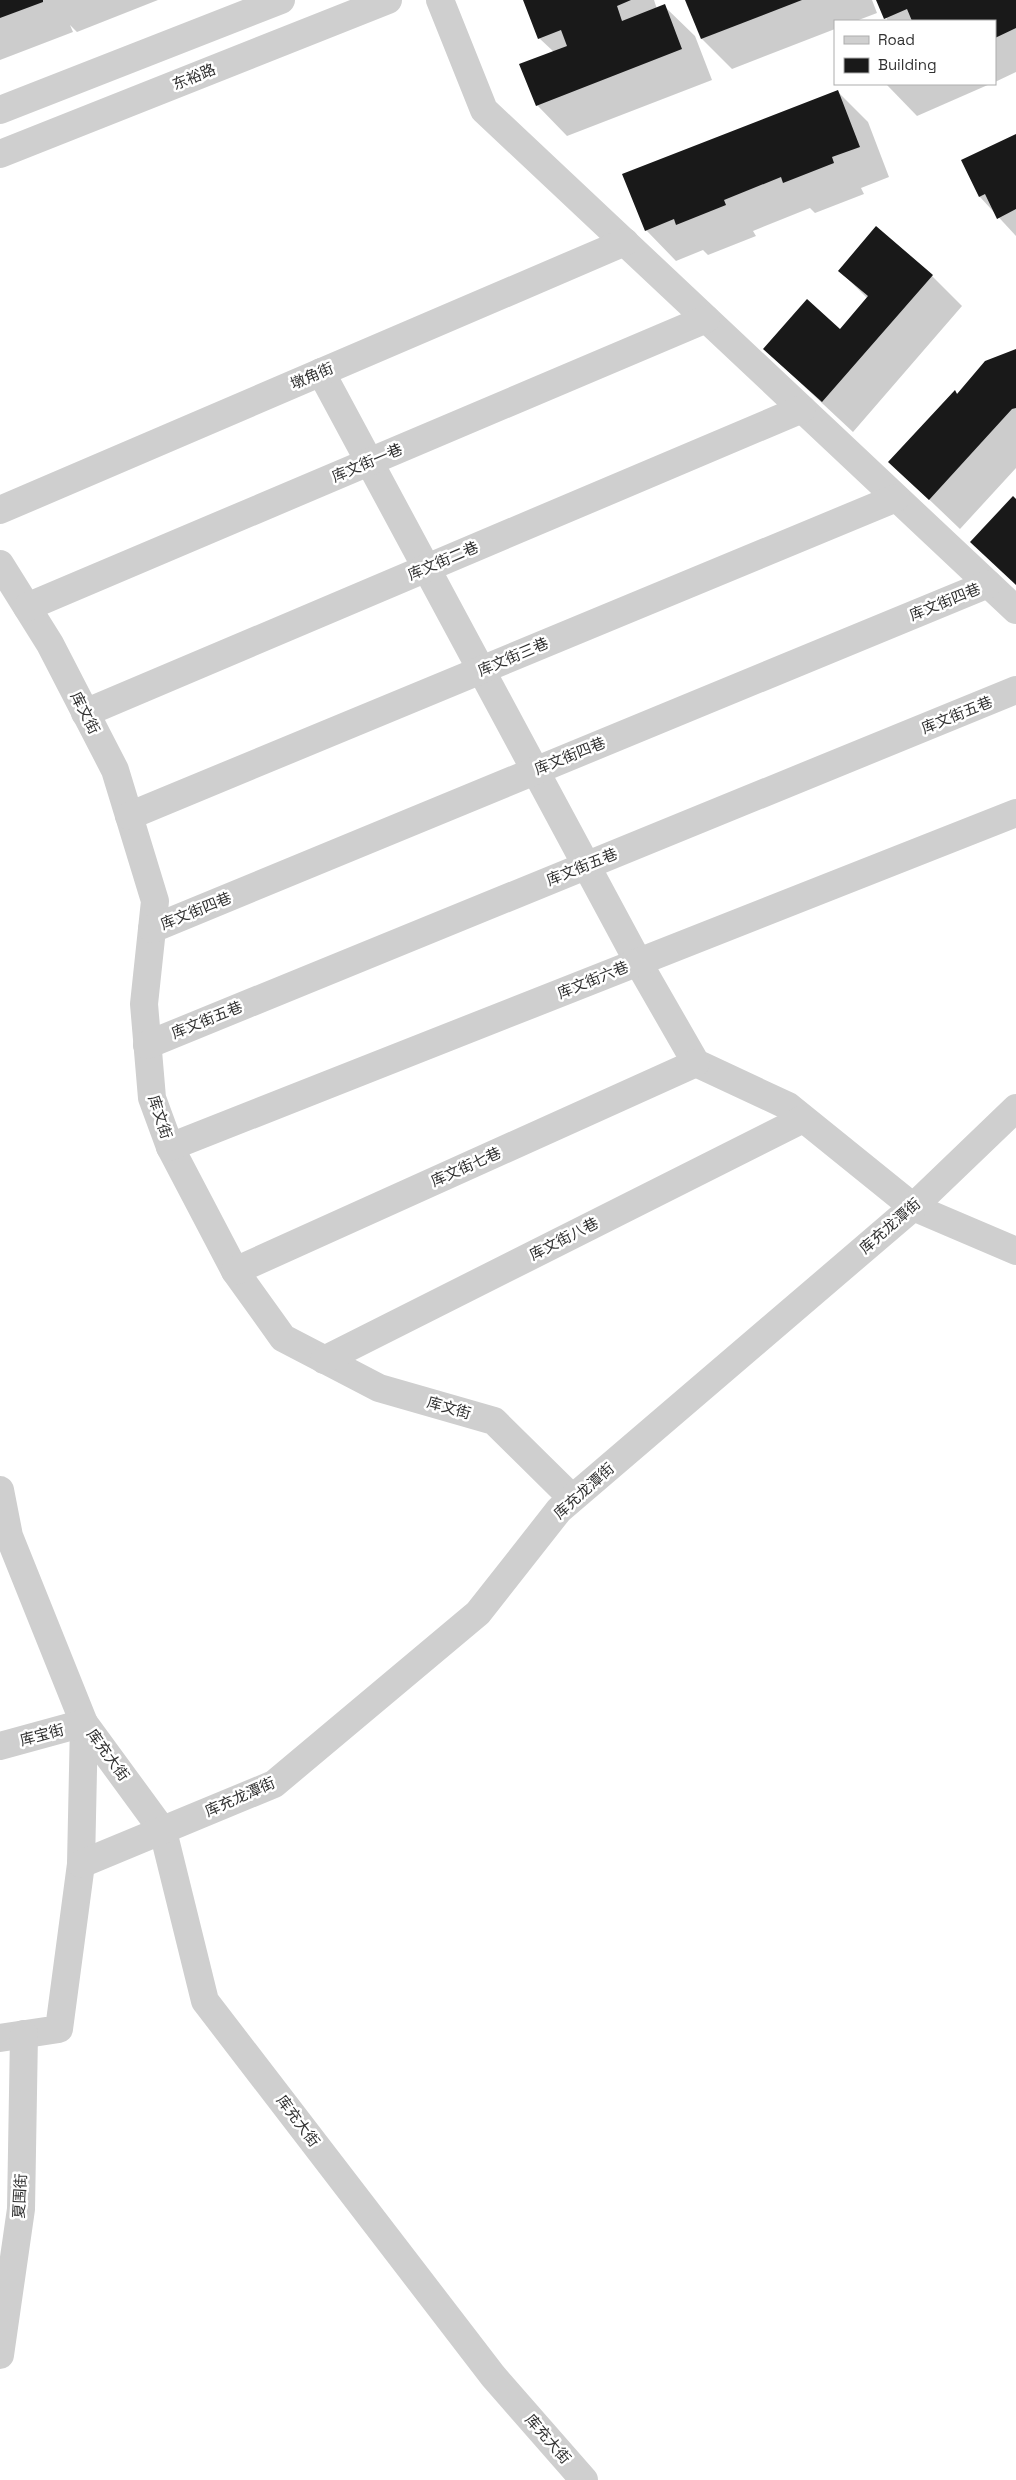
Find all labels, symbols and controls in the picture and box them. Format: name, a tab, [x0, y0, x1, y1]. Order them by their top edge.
legend	[834, 20, 996, 85]
text: Road	[878, 30, 915, 49]
text: Building	[878, 55, 937, 74]
street label: 东裕路	[169, 59, 218, 94]
street label: 墩角街	[287, 358, 336, 393]
street label: 库文街一巷	[329, 439, 405, 486]
street label: 库文街二巷	[405, 537, 481, 584]
street label: 库文街四巷	[906, 579, 983, 624]
street label: 库文街三巷	[475, 633, 551, 680]
street label: 库文街	[67, 688, 104, 737]
street label: 库文街五巷	[918, 692, 995, 737]
street label: 库文街四巷	[531, 733, 608, 778]
street label: 库文街五巷	[543, 844, 620, 889]
street label: 库文街四巷	[157, 888, 234, 933]
street label: 库文街六巷	[554, 957, 631, 1002]
street label: 库文街五巷	[168, 997, 245, 1042]
street label: 库文街	[144, 1093, 176, 1141]
street label: 库文街七巷	[428, 1143, 504, 1190]
street label: 库充龙潭街	[855, 1194, 924, 1257]
street label: 库文街八巷	[526, 1213, 602, 1264]
street label: 库文街	[425, 1392, 473, 1423]
street label: 库充龙潭街	[549, 1458, 618, 1523]
street label: 库宝街	[18, 1720, 66, 1750]
street label: 库充大街	[83, 1725, 134, 1785]
street label: 库充龙潭街	[202, 1773, 278, 1820]
street label: 库充大街	[273, 2091, 324, 2150]
street label: 夏围街	[9, 2173, 30, 2219]
street label: 库充大街	[522, 2410, 575, 2468]

